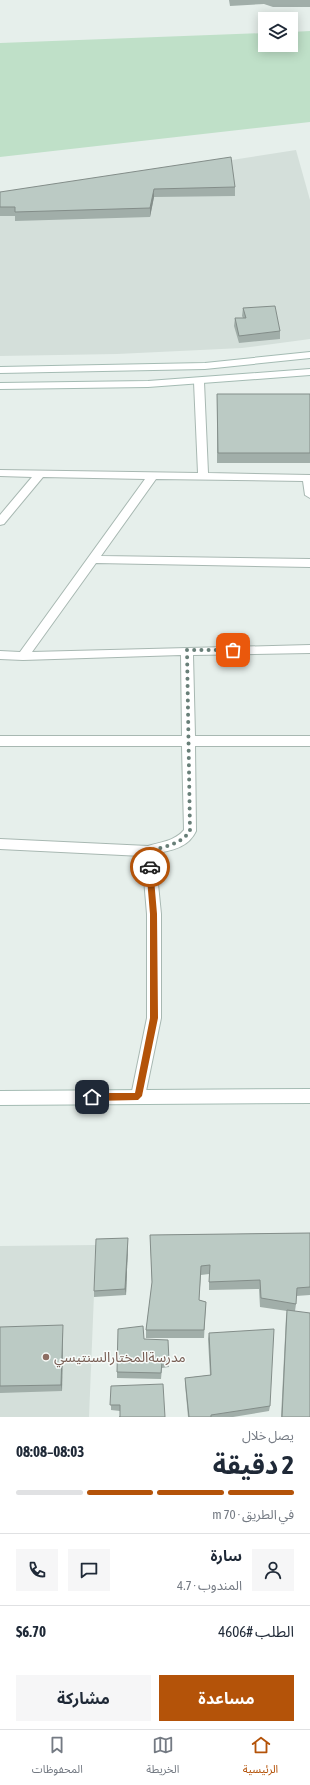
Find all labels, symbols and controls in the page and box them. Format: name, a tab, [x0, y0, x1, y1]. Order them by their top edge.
map controls	[258, 12, 298, 52]
button: layers	[258, 12, 298, 52]
pin	[216, 633, 250, 667]
icon: bag	[222, 639, 244, 661]
courier	[130, 847, 170, 887]
icon: car	[139, 856, 161, 878]
pin	[75, 1080, 109, 1114]
icon: home	[81, 1086, 103, 1108]
place label: مدرسةالمختارالسنتيسي	[54, 1349, 186, 1368]
marker: مدرسةالمختارالسنتيسي	[41, 1352, 51, 1362]
text: يصل خلال	[242, 1428, 294, 1443]
text: 08:03–08:08	[16, 1443, 84, 1460]
text: 2 دقيقة	[213, 1450, 294, 1480]
text: في الطريق · 70 m	[212, 1507, 294, 1522]
text: سارة	[210, 1547, 242, 1564]
button: phone	[16, 1549, 58, 1591]
button: chat	[68, 1549, 110, 1591]
button: person	[252, 1549, 294, 1591]
text: المندوب · 4.7	[177, 1578, 242, 1593]
text: $6.70	[16, 1623, 46, 1640]
text: الطلب #4606	[218, 1623, 294, 1640]
button: مشاركة	[16, 1675, 151, 1721]
button: مساعدة	[159, 1675, 294, 1721]
tab: المحفوظات	[32, 1734, 83, 1781]
tab: الخريطة	[146, 1734, 179, 1781]
tab: الرئيسية	[243, 1734, 278, 1781]

